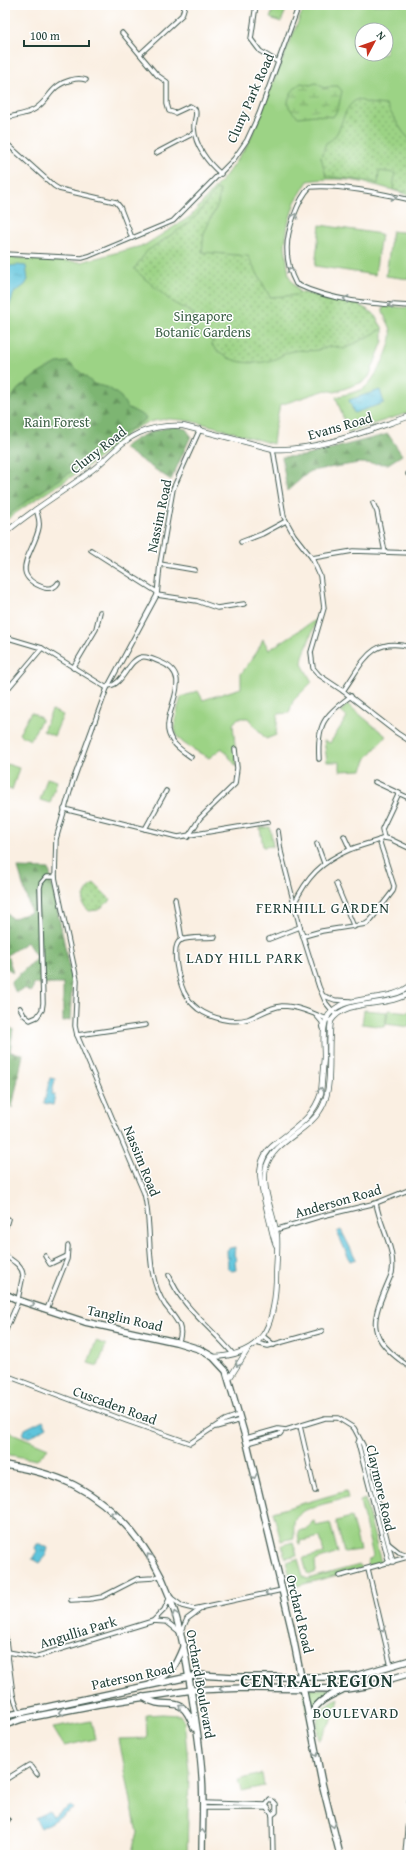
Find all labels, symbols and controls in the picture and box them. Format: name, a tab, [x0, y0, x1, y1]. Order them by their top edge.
scale bar	[24, 22, 89, 48]
north arrow	[354, 22, 394, 62]
text: 100 m	[30, 27, 60, 44]
text: N	[373, 27, 390, 44]
street label: Cluny Park Road	[221, 49, 279, 146]
one-way arrow	[391, 192, 397, 200]
one-way arrow	[290, 213, 298, 220]
one-way arrow	[286, 266, 295, 273]
one-way arrow	[343, 295, 349, 304]
one-way arrow	[388, 301, 394, 309]
park label: Singapore Botanic Gardens	[155, 306, 251, 342]
street label: Evans Road	[305, 407, 375, 445]
park label: Rain Forest	[24, 412, 90, 432]
street label: Cluny Road	[66, 421, 131, 478]
street label: Nassim Road	[141, 477, 177, 555]
district label: FERNHILL GARDEN	[256, 897, 390, 918]
district label: LADY HILL PARK	[186, 947, 304, 968]
one-way arrow	[316, 1087, 325, 1093]
street label: Nassim Road	[119, 1123, 165, 1200]
street label: Anderson Road	[292, 1179, 384, 1223]
one-way arrow	[29, 1299, 36, 1308]
street label: Tanglin Road	[85, 1300, 165, 1337]
one-way arrow	[235, 1360, 243, 1367]
street label: Cuscaden Road	[70, 1381, 160, 1430]
street label: Claymore Road	[361, 1443, 401, 1534]
one-way arrow	[250, 1473, 258, 1479]
one-way arrow	[110, 1512, 118, 1519]
one-way arrow	[146, 1553, 154, 1560]
street label: Orchard Road	[281, 1573, 319, 1656]
one-way arrow	[265, 1588, 272, 1597]
street label: Angullia Park	[37, 1611, 120, 1653]
one-way arrow	[171, 1611, 180, 1618]
one-way arrow	[378, 1625, 386, 1632]
street label: Orchard Boulevard	[182, 1628, 221, 1741]
street label: Paterson Road	[90, 1657, 177, 1695]
district label: CENTRAL REGION	[240, 1667, 394, 1694]
one-way arrow	[219, 1685, 225, 1693]
district label: BOULEVARD	[313, 1702, 399, 1723]
one-way arrow	[178, 1705, 185, 1712]
one-way arrow	[58, 1707, 64, 1715]
one-way arrow	[312, 1751, 320, 1757]
one-way arrow	[328, 1822, 336, 1828]
one-way arrow	[198, 1829, 206, 1835]

